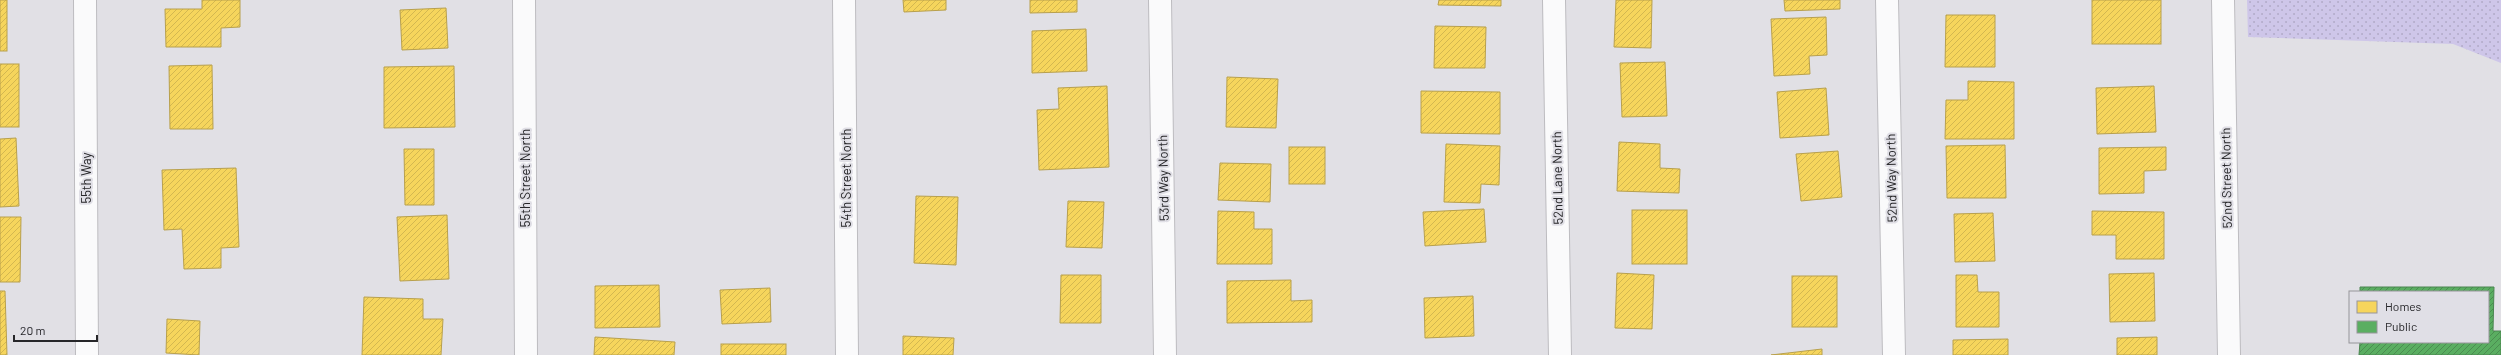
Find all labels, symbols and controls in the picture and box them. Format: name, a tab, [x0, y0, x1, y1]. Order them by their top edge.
street label: 52nd Street North	[2217, 127, 2235, 229]
street label: 55th Street North	[517, 129, 533, 227]
street label: 54th Street North	[838, 129, 854, 227]
street label: 52nd Lane North	[1548, 131, 1566, 225]
street label: 52nd Way North	[1882, 133, 1900, 223]
street label: 53rd Way North	[1154, 135, 1172, 221]
street label: 55th Way	[78, 152, 94, 204]
legend	[2349, 291, 2489, 343]
text: Homes	[2385, 299, 2422, 313]
scale bar	[14, 317, 97, 343]
text: Public	[2385, 319, 2417, 333]
text: 20 m	[20, 323, 46, 337]

